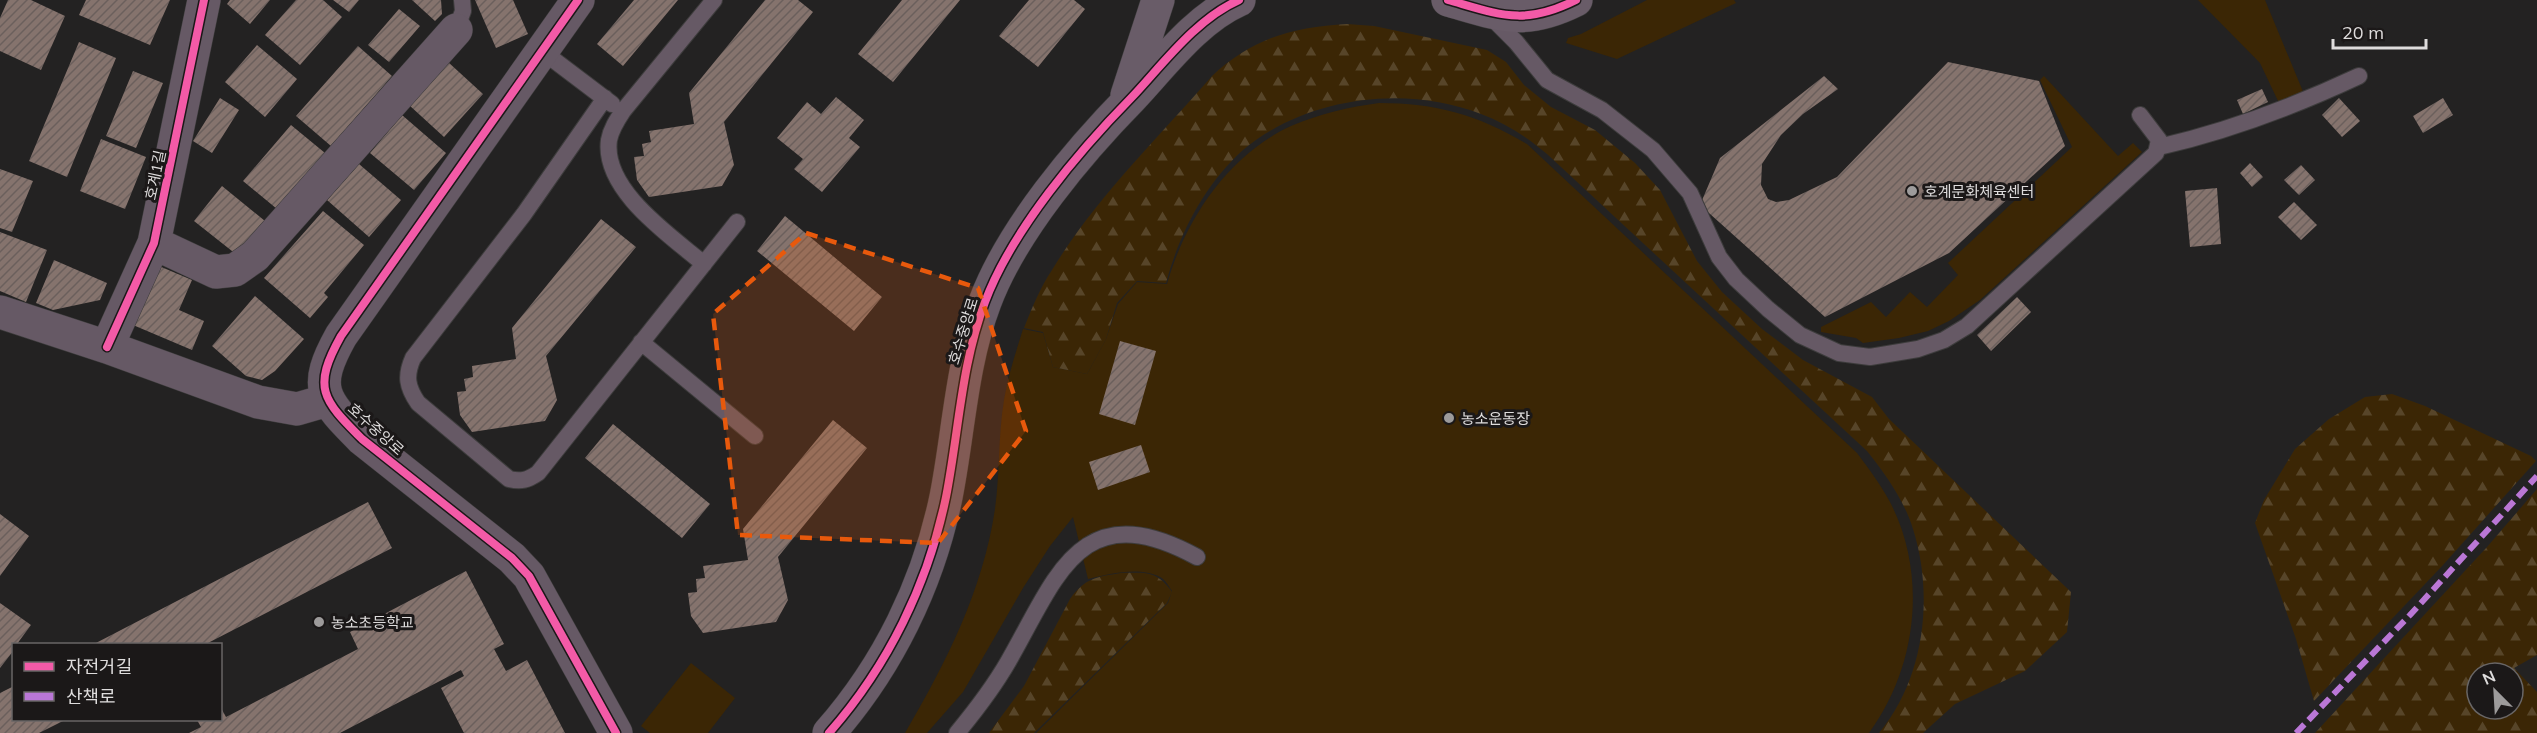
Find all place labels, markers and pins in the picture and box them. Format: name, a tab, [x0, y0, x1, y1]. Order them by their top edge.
place label: 호계문화체육센터	[1924, 182, 2034, 201]
marker: 호계문화체육센터	[1905, 184, 1919, 198]
place label: 농소운동장	[1461, 409, 1530, 428]
marker: 농소운동장	[1442, 411, 1456, 425]
place label: 농소초등학교	[331, 613, 414, 632]
marker: 농소초등학교	[312, 615, 326, 629]

